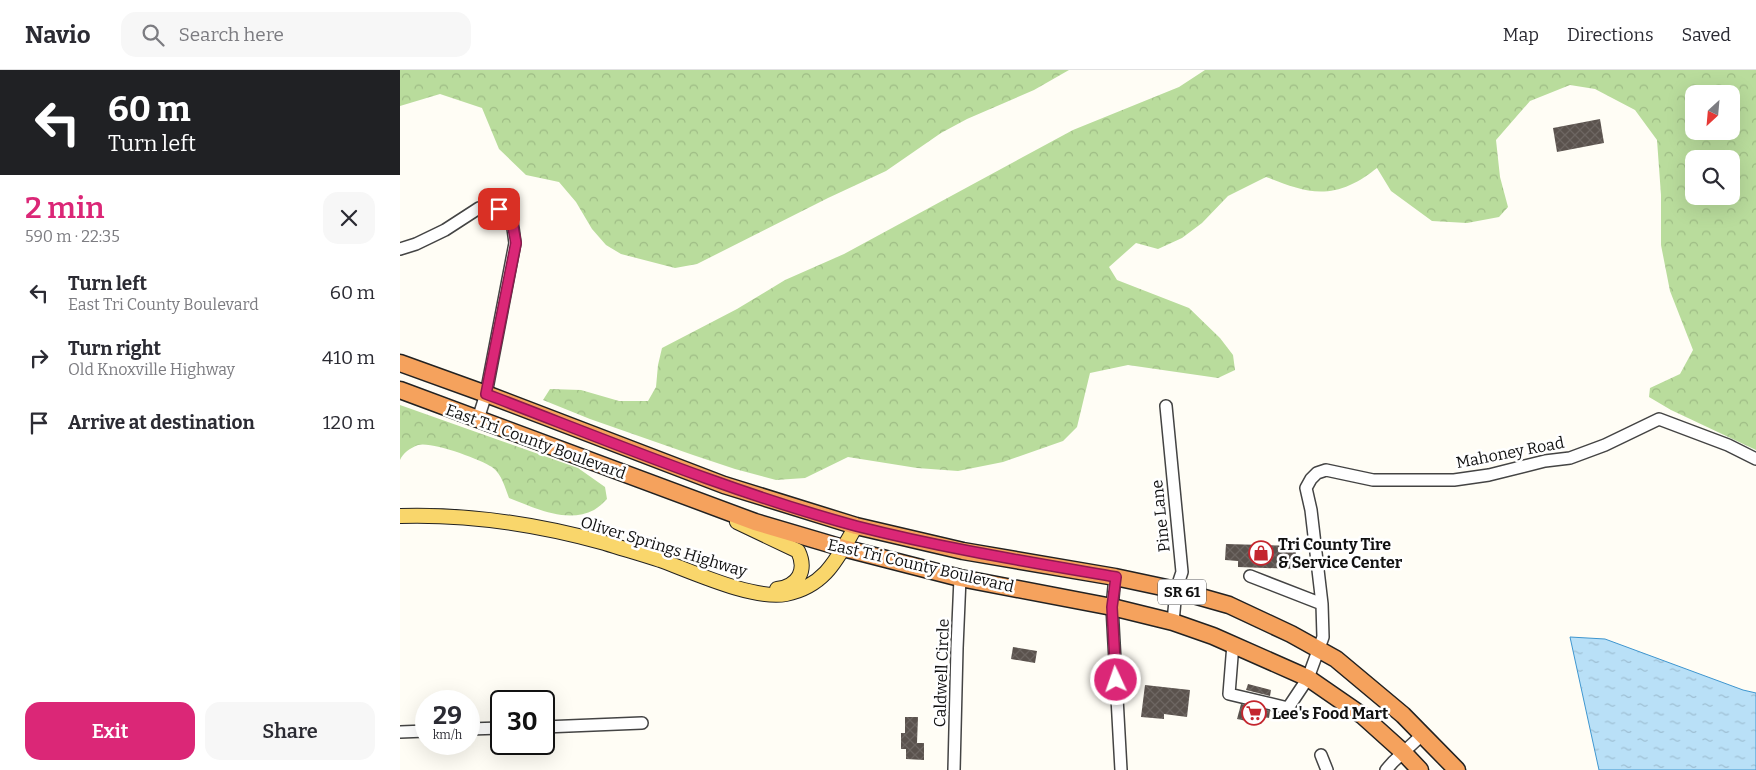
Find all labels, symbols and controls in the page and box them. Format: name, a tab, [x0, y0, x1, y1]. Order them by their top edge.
search box	[121, 12, 471, 57]
text: Navio	[25, 21, 91, 49]
icon: search	[139, 21, 167, 49]
text: Search here	[179, 23, 284, 46]
text: Map	[1503, 24, 1539, 46]
text: Directions	[1567, 24, 1654, 46]
text: Saved	[1682, 24, 1731, 46]
north arrow	[1685, 85, 1740, 140]
map controls	[1685, 85, 1740, 205]
text: 60 m	[108, 88, 191, 130]
icon: left	[25, 90, 90, 155]
text: Turn left	[108, 130, 196, 157]
button: search	[1685, 150, 1740, 205]
pin	[478, 188, 520, 230]
text: 2 min	[25, 190, 104, 226]
button: close	[323, 192, 375, 244]
icon: arrive	[485, 195, 513, 223]
text: 590 m · 22:35	[25, 227, 120, 246]
text: Turn left	[68, 272, 147, 295]
icon: left	[25, 279, 53, 307]
text: 60 m	[330, 281, 375, 304]
text: East Tri County Boulevard	[68, 295, 259, 314]
text: Turn right	[68, 337, 161, 360]
icon: right	[25, 344, 53, 372]
text: 410 m	[322, 346, 375, 369]
text: Old Knoxville Highway	[68, 360, 235, 379]
street label: East Tri County Boulevard	[443, 400, 629, 483]
icon: arrive	[25, 409, 53, 437]
text: Arrive at destination	[68, 411, 255, 434]
text: 120 m	[323, 411, 375, 434]
street label: Mahoney Road	[1454, 433, 1566, 472]
street label: Pine Lane	[1147, 479, 1174, 553]
street label: Oliver Springs Highway	[578, 512, 750, 581]
street label: East Tri County Boulevard	[826, 535, 1016, 596]
place label: Tri County Tire & Service Center	[1278, 535, 1403, 572]
shop icon: Tri County Tire & Service Center	[1248, 540, 1274, 566]
road number: SR 61	[1158, 580, 1206, 604]
street label: Caldwell Circle	[930, 618, 953, 728]
position arrow	[1089, 653, 1141, 705]
speed limit sign: 30	[490, 690, 555, 755]
supermarket icon: Lee's Food Mart	[1241, 700, 1267, 726]
text: 29	[433, 701, 462, 731]
button: Exit	[25, 702, 195, 760]
button: Share	[205, 702, 375, 760]
place label: Lee's Food Mart	[1272, 704, 1389, 723]
text: km/h	[433, 728, 462, 742]

